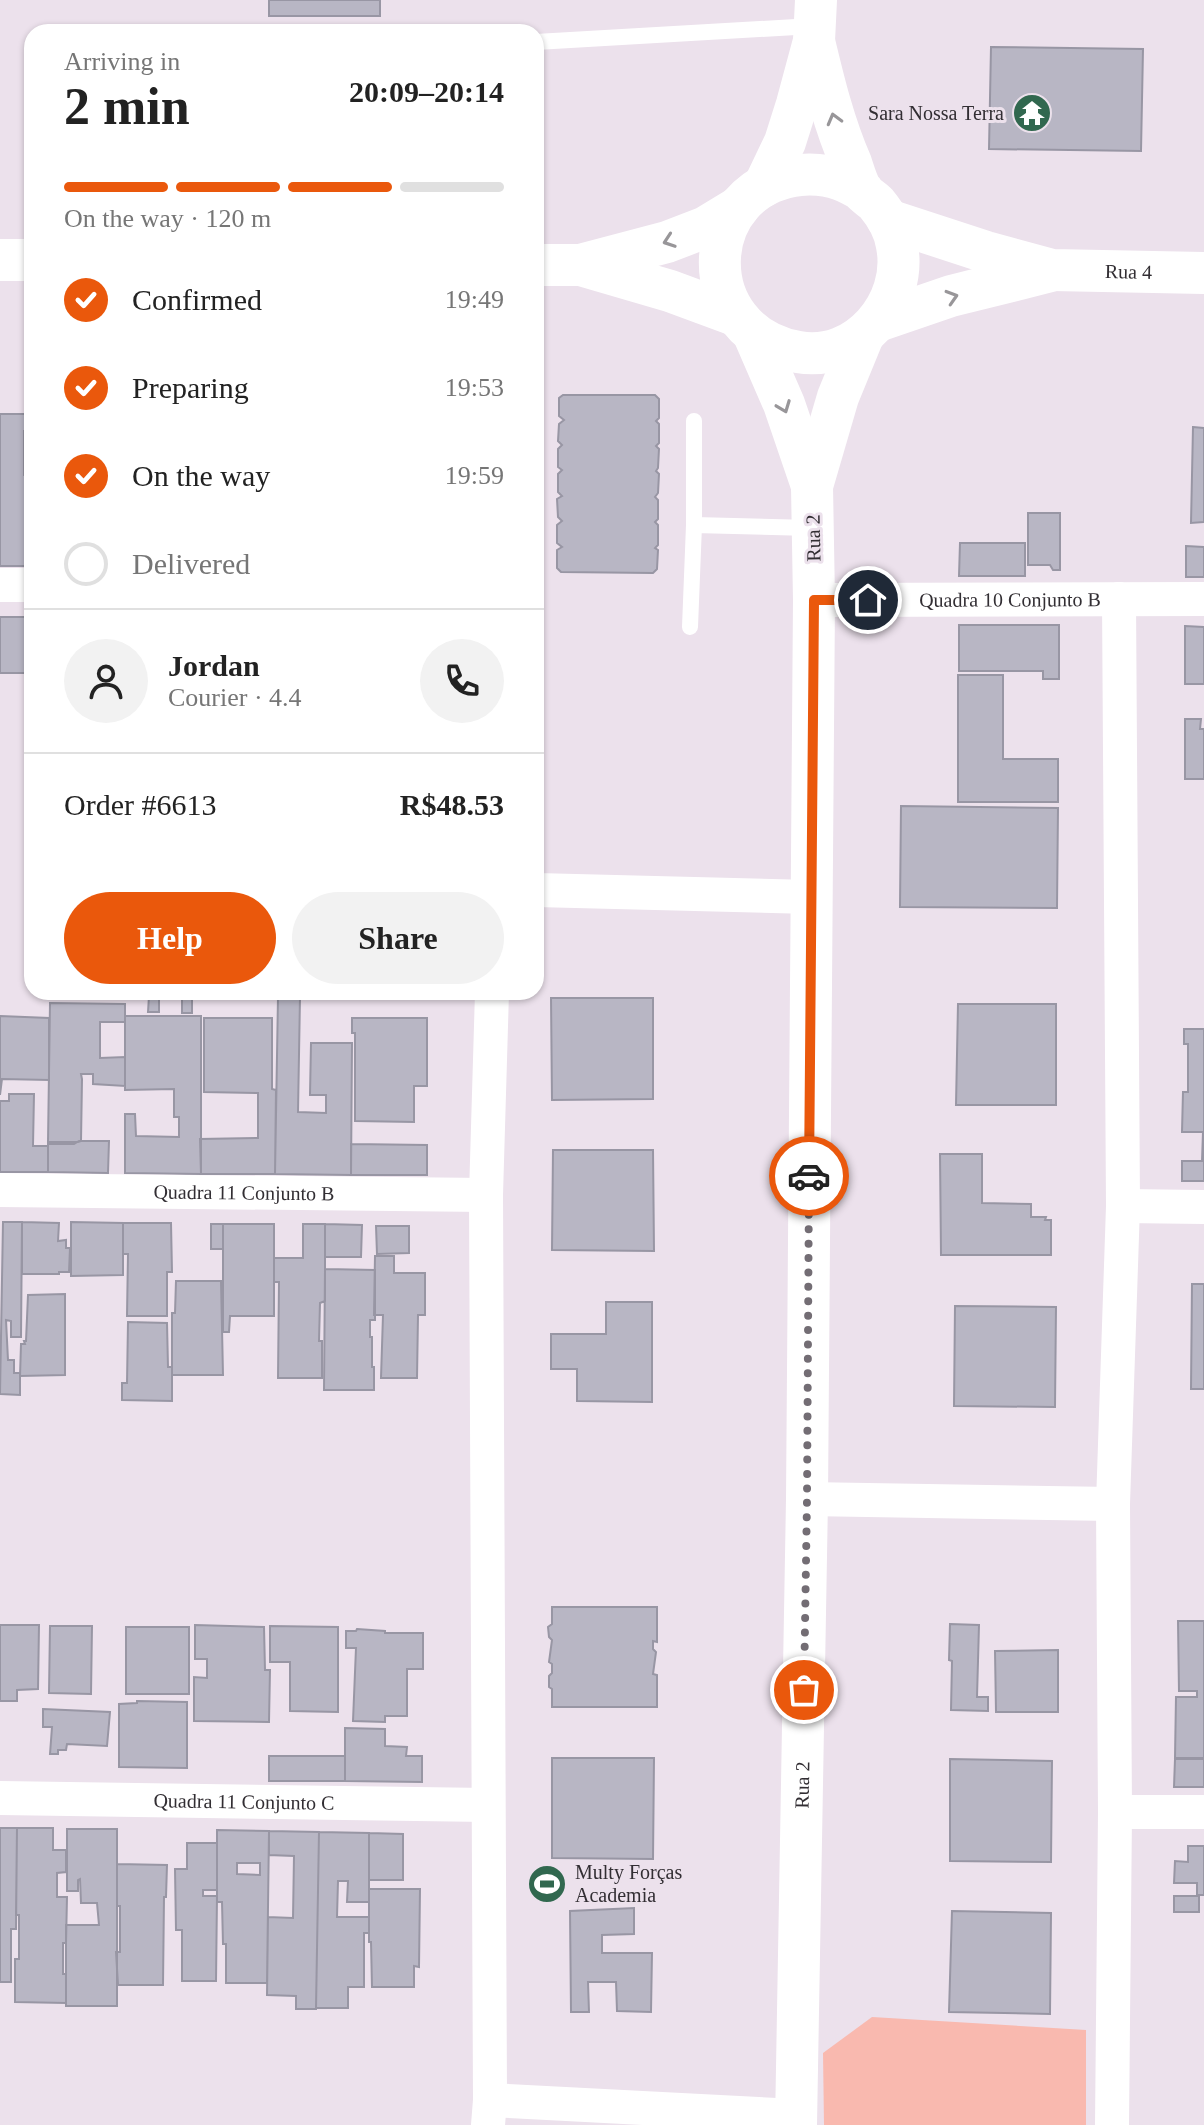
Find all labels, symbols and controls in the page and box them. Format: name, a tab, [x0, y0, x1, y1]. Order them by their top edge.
text: Arriving in	[64, 47, 180, 76]
text: 20:09–20:14	[349, 75, 504, 108]
text: 2 min	[64, 78, 190, 135]
temple icon: Sara Nossa Terra	[1011, 92, 1053, 134]
place label: Sara Nossa Terra	[868, 102, 1004, 124]
one-way arrow	[826, 112, 843, 126]
text: On the way · 120 m	[64, 204, 271, 233]
one-way arrow	[663, 231, 677, 247]
street label: Rua 4	[1105, 260, 1152, 283]
icon: check	[64, 278, 108, 322]
text: Confirmed	[132, 283, 262, 316]
text: 19:49	[445, 285, 504, 314]
one-way arrow	[945, 290, 958, 306]
icon: check	[64, 366, 108, 410]
text: Preparing	[132, 371, 249, 404]
text: 19:53	[445, 373, 504, 402]
one-way arrow	[774, 399, 791, 413]
icon: check	[64, 454, 108, 498]
text: On the way	[132, 459, 270, 492]
text: 19:59	[445, 461, 504, 490]
street label: Rua 2	[802, 514, 824, 562]
text: Delivered	[132, 547, 250, 580]
pin	[834, 566, 902, 634]
icon: home	[846, 578, 890, 622]
street label: Quadra 10 Conjunto B	[919, 588, 1101, 611]
button: person	[64, 639, 148, 723]
button: phone	[420, 639, 504, 723]
text: Jordan	[168, 649, 260, 682]
text: Courier · 4.4	[168, 683, 302, 712]
text: Order #6613	[64, 788, 216, 821]
text: R$48.53	[400, 788, 504, 821]
button: Help	[64, 892, 276, 984]
button: Share	[292, 892, 504, 984]
courier	[769, 1136, 849, 1216]
icon: car	[787, 1154, 831, 1198]
street label: Quadra 11 Conjunto B	[153, 1181, 335, 1205]
pin	[770, 1656, 838, 1724]
icon: bag	[782, 1668, 826, 1712]
street label: Rua 2	[791, 1761, 813, 1809]
street label: Quadra 11 Conjunto C	[153, 1789, 335, 1814]
place label: Multy Forças Academia	[575, 1861, 682, 1906]
sports icon: Multy Forças Academia	[526, 1863, 568, 1905]

